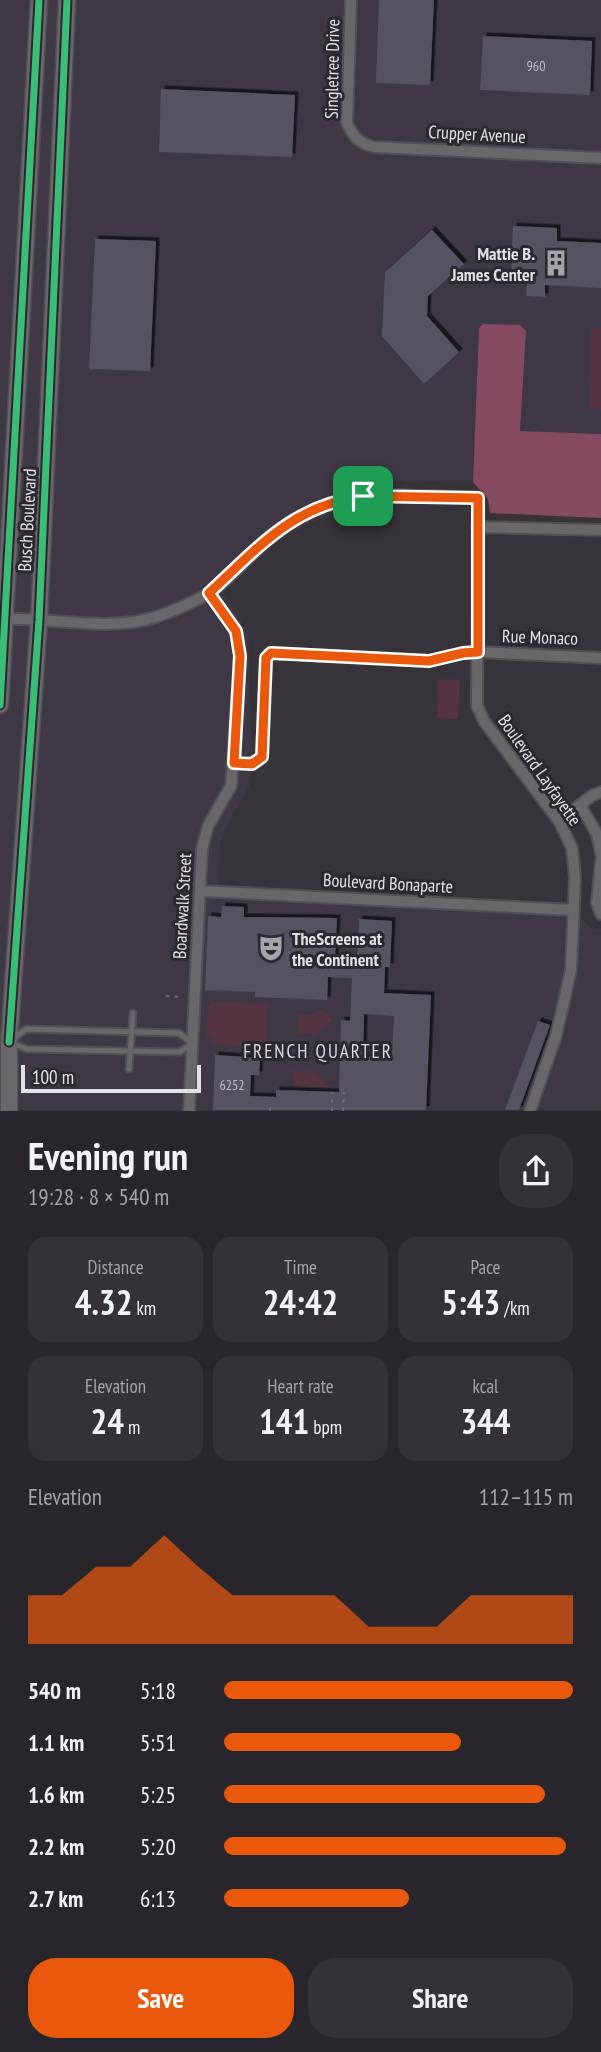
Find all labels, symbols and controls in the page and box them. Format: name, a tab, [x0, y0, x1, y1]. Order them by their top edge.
street label: Singletree Drive	[320, 19, 344, 119]
house number: 960	[527, 57, 545, 75]
street label: Crupper Avenue	[428, 120, 526, 148]
place label: Mattie B. James Center	[450, 242, 536, 286]
building icon: Mattie B. James Center	[541, 248, 571, 278]
pin	[333, 466, 393, 526]
street label: Busch Boulevard	[13, 468, 41, 572]
icon: arrive	[344, 477, 382, 515]
street label: Rue Monaco	[502, 624, 579, 650]
street label: Boulevard Layfayette	[493, 710, 587, 830]
street label: Boardwalk Street	[168, 853, 196, 959]
street label: Boulevard Bonaparte	[322, 868, 454, 898]
place label: TheScreens at the Continent	[292, 927, 383, 971]
theatre icon: TheScreens at the Continent	[256, 933, 286, 963]
district label: FRENCH QUARTER	[243, 1039, 393, 1063]
scale bar	[21, 1062, 201, 1093]
text: 100 m	[32, 1065, 74, 1089]
house number: 6252	[219, 1076, 245, 1094]
text: Evening run	[28, 1131, 188, 1180]
button: share	[499, 1134, 573, 1208]
text: 19:28 · 8 × 540 m	[28, 1182, 169, 1211]
text: Distance	[88, 1255, 143, 1279]
text: Time	[284, 1255, 317, 1279]
text: Pace	[471, 1255, 500, 1279]
text: 4.32	[75, 1279, 132, 1325]
text: 24:42	[263, 1279, 338, 1325]
text: 5:43	[441, 1279, 500, 1325]
text: km	[132, 1296, 156, 1320]
text: /km	[500, 1296, 530, 1320]
text: Elevation	[85, 1374, 146, 1398]
text: Heart rate	[267, 1374, 334, 1398]
text: kcal	[473, 1374, 498, 1398]
text: 24	[91, 1398, 124, 1444]
text: 141	[259, 1398, 309, 1444]
text: 344	[460, 1398, 511, 1444]
text: m	[124, 1415, 140, 1439]
text: bpm	[309, 1415, 342, 1439]
text: Elevation	[28, 1482, 102, 1511]
text: 112–115 m	[479, 1482, 573, 1511]
text: 540 m	[28, 1676, 81, 1705]
text: 5:18	[140, 1676, 176, 1705]
text: 1.1 km	[28, 1728, 84, 1757]
text: 5:51	[140, 1728, 176, 1757]
text: 1.6 km	[28, 1780, 84, 1809]
text: 5:25	[140, 1780, 176, 1809]
text: 2.2 km	[28, 1832, 84, 1861]
text: 5:20	[140, 1832, 176, 1861]
text: 2.7 km	[28, 1884, 83, 1913]
text: 6:13	[140, 1884, 176, 1913]
button: Save	[28, 1958, 294, 2038]
button: Share	[308, 1958, 573, 2038]

